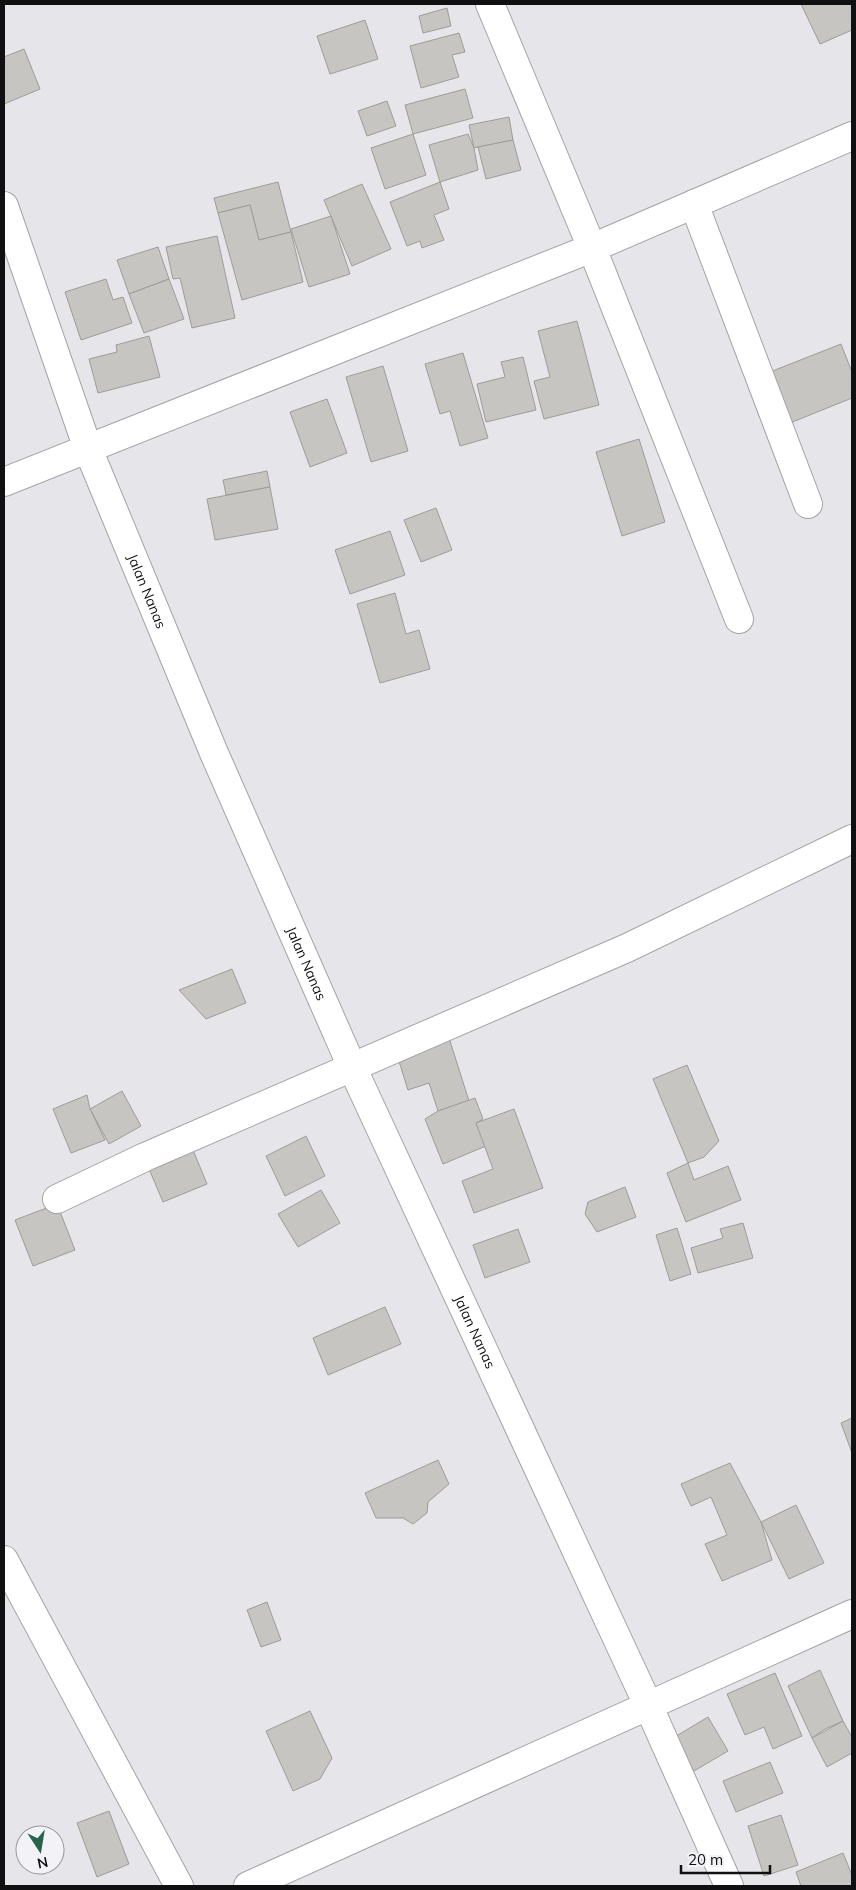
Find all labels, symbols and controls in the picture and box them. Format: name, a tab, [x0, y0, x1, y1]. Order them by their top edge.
street label: Jalan Nanas	[123, 551, 170, 631]
street label: Jalan Nanas	[282, 924, 331, 1003]
street label: Jalan Nanas	[450, 1292, 500, 1371]
north arrow	[15, 1825, 65, 1875]
scale bar	[681, 1842, 770, 1874]
text: 20 m	[688, 1850, 723, 1869]
text: N	[36, 1853, 50, 1873]

